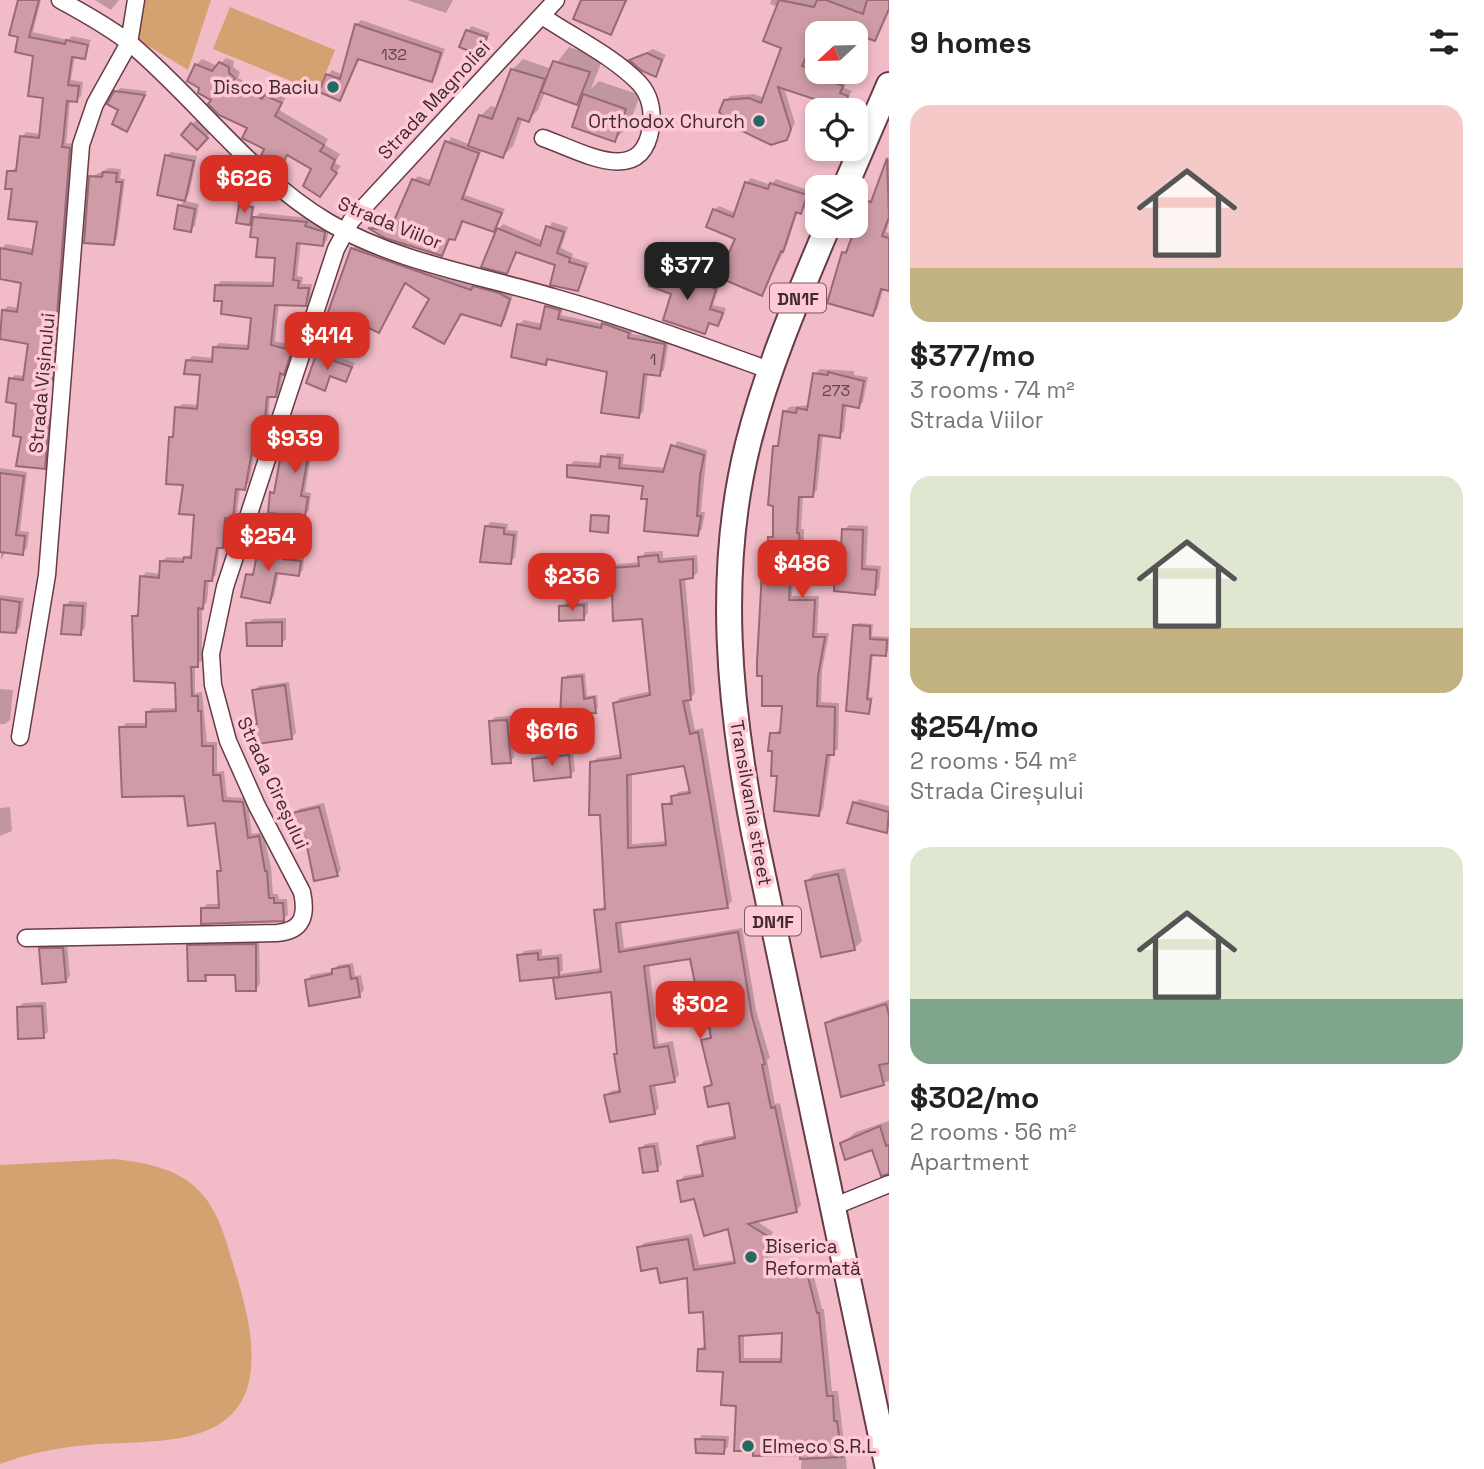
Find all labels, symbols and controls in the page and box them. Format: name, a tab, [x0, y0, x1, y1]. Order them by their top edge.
north arrow	[805, 21, 868, 84]
map controls	[805, 21, 868, 238]
text: 9 homes	[910, 23, 1032, 62]
icon: filters	[1425, 23, 1463, 61]
street label: Strada Magnoliei	[372, 35, 496, 165]
house number: 132	[381, 44, 407, 65]
place label: Disco Baciu	[213, 75, 319, 100]
marker: Disco Baciu	[325, 79, 341, 95]
button: locate	[805, 98, 868, 161]
place label: Orthodox Church	[588, 109, 745, 134]
marker: Orthodox Church	[751, 113, 767, 129]
icon: home	[1124, 150, 1250, 276]
pin: $626	[203, 156, 285, 215]
text: $626	[216, 163, 272, 193]
button: layers	[805, 175, 868, 238]
street label: Strada Viilor	[334, 191, 446, 255]
pin: $377	[646, 243, 728, 302]
text: $377	[660, 250, 714, 280]
road number: DN1F	[770, 284, 826, 312]
street label: Strada Vișinului	[23, 312, 61, 454]
pin: $414	[286, 312, 368, 372]
text: $414	[301, 320, 353, 350]
text: $377/mo	[910, 336, 1035, 375]
house number: 1	[650, 349, 656, 370]
text: 3 rooms · 74 m²	[910, 375, 1075, 405]
house number: 273	[822, 380, 850, 401]
text: Strada Viilor	[910, 405, 1044, 435]
pin: $939	[254, 416, 336, 475]
text: $939	[267, 423, 323, 453]
pin: $254	[227, 514, 309, 573]
text: $254	[240, 521, 296, 551]
icon: home	[1124, 521, 1250, 647]
pin: $486	[761, 540, 843, 600]
text: $486	[774, 548, 830, 578]
pin: $236	[531, 554, 613, 613]
text: $236	[544, 561, 600, 591]
text: $254/mo	[910, 707, 1039, 746]
pin: $616	[511, 708, 593, 768]
street label: Strada Cireșului	[231, 713, 315, 853]
text: $616	[526, 716, 578, 746]
street label: Transilvania street	[724, 718, 778, 888]
text: 2 rooms · 54 m²	[910, 746, 1077, 776]
text: Strada Cireșului	[910, 776, 1084, 806]
icon: home	[1124, 892, 1250, 1018]
road number: DN1F	[745, 906, 801, 936]
pin: $302	[659, 982, 741, 1041]
text: $302	[672, 989, 728, 1019]
text: $302/mo	[910, 1078, 1039, 1117]
text: 2 rooms · 56 m²	[910, 1117, 1076, 1147]
text: Apartment	[910, 1147, 1030, 1177]
place label: Biserica Reformată	[765, 1234, 861, 1281]
marker: Biserica Reformată	[743, 1249, 759, 1265]
place label: Elmeco S.R.L	[762, 1434, 877, 1459]
marker: Elmeco S.R.L	[740, 1438, 756, 1454]

